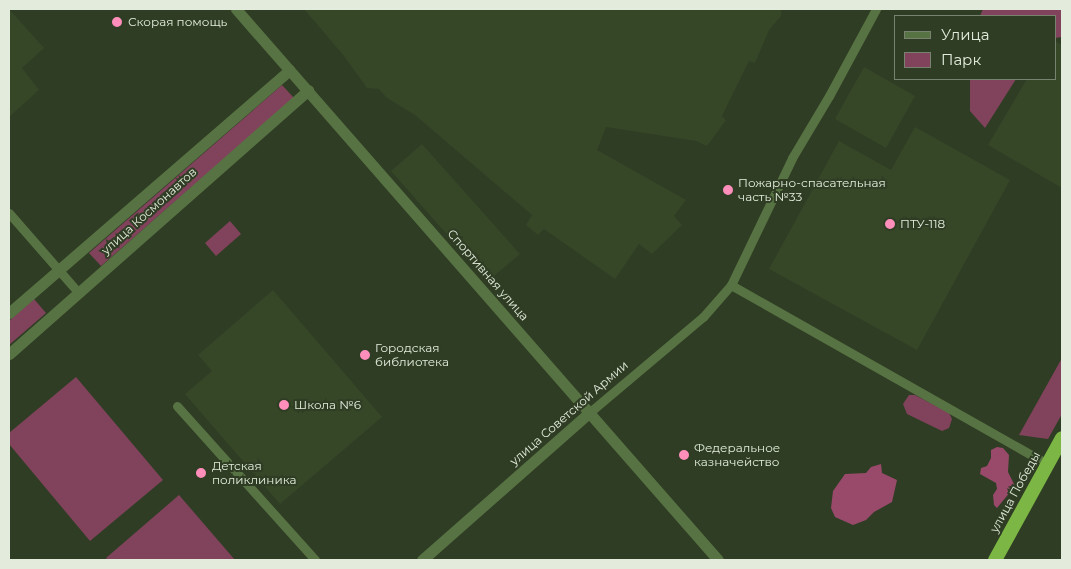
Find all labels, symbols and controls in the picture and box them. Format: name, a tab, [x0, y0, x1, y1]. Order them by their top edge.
marker: Скорая помощь	[110, 15, 124, 29]
place label: Скорая помощь	[128, 15, 227, 29]
legend	[894, 15, 1056, 80]
text: Улица	[941, 25, 989, 44]
text: Парк	[941, 50, 981, 69]
street label: улица Космонавтов	[99, 165, 199, 257]
place label: Пожарно-спасательная часть №33	[738, 176, 886, 204]
marker: Пожарно-спасательная часть №33	[722, 184, 734, 196]
place label: ПТУ-118	[900, 217, 945, 231]
marker: ПТУ-118	[884, 218, 896, 230]
street label: Спортивная улица	[444, 226, 532, 324]
place label: Городская библиотека	[375, 341, 449, 369]
marker: Городская библиотека	[359, 349, 371, 361]
street label: улица Советской Армии	[507, 358, 631, 468]
place label: Школа №6	[294, 398, 361, 412]
marker: Школа №6	[278, 399, 290, 411]
place label: Федеральное казначейство	[694, 441, 780, 469]
marker: Федеральное казначейство	[678, 449, 690, 461]
street label: улица Победы	[987, 449, 1043, 535]
place label: Детская поликлиника	[212, 459, 297, 487]
marker: Детская поликлиника	[194, 466, 208, 480]

